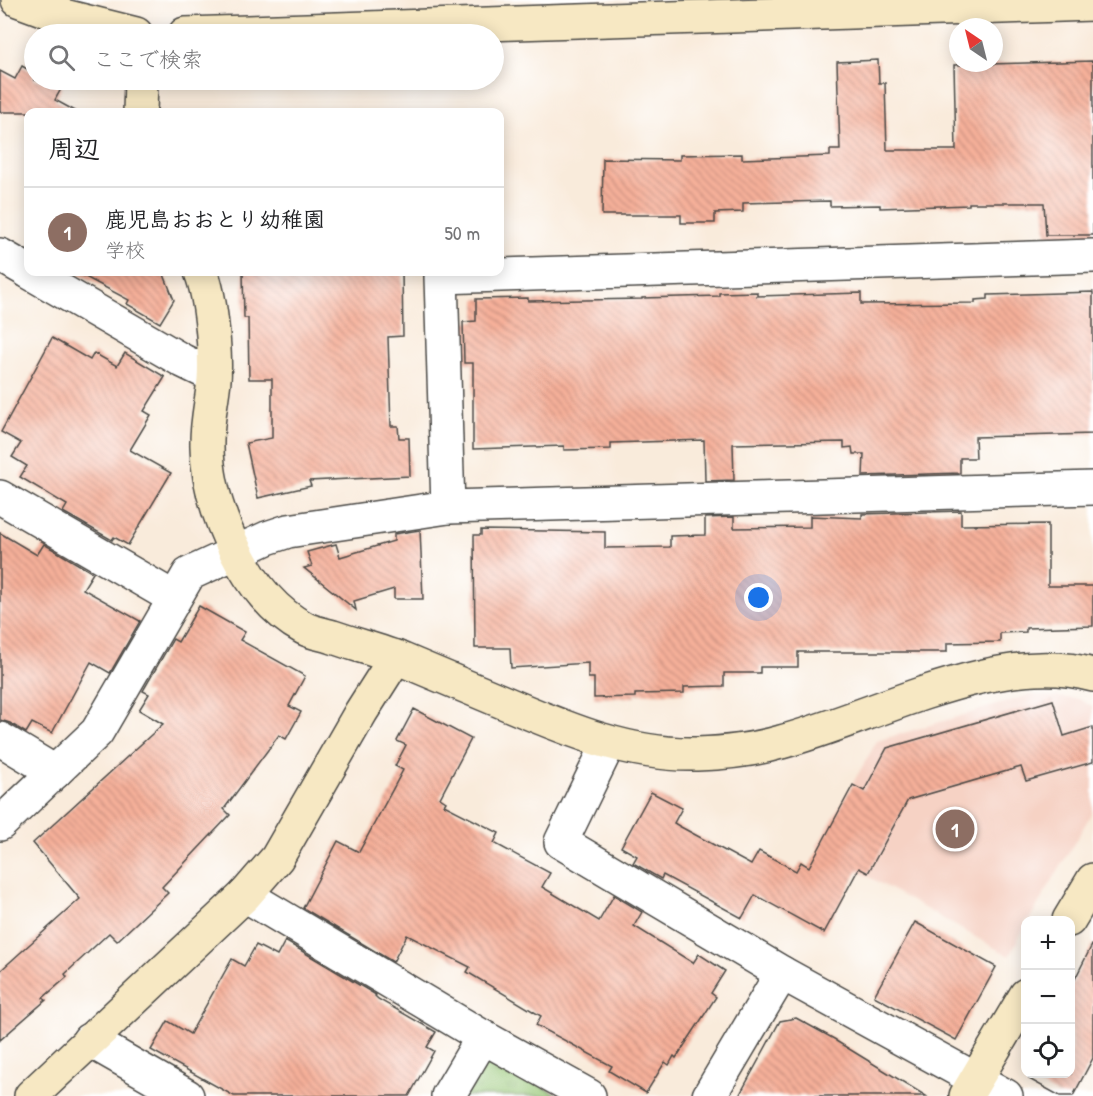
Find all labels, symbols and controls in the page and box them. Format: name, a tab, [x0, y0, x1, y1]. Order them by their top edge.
north arrow	[949, 18, 1003, 72]
search box	[24, 24, 504, 90]
icon: search	[45, 41, 78, 74]
text: ここで検索	[93, 44, 203, 74]
text: 周辺	[48, 131, 100, 166]
text: 鹿児島おおとり幼稚園	[105, 204, 325, 234]
text: 1	[64, 219, 71, 246]
text: 50 m	[444, 219, 480, 246]
text: 学校	[105, 236, 145, 263]
your location	[744, 583, 773, 612]
pin: 1	[936, 806, 974, 852]
map controls	[1021, 916, 1075, 1078]
button: +	[1021, 916, 1075, 970]
button: −	[1021, 970, 1075, 1024]
button: locate	[1021, 1024, 1075, 1078]

